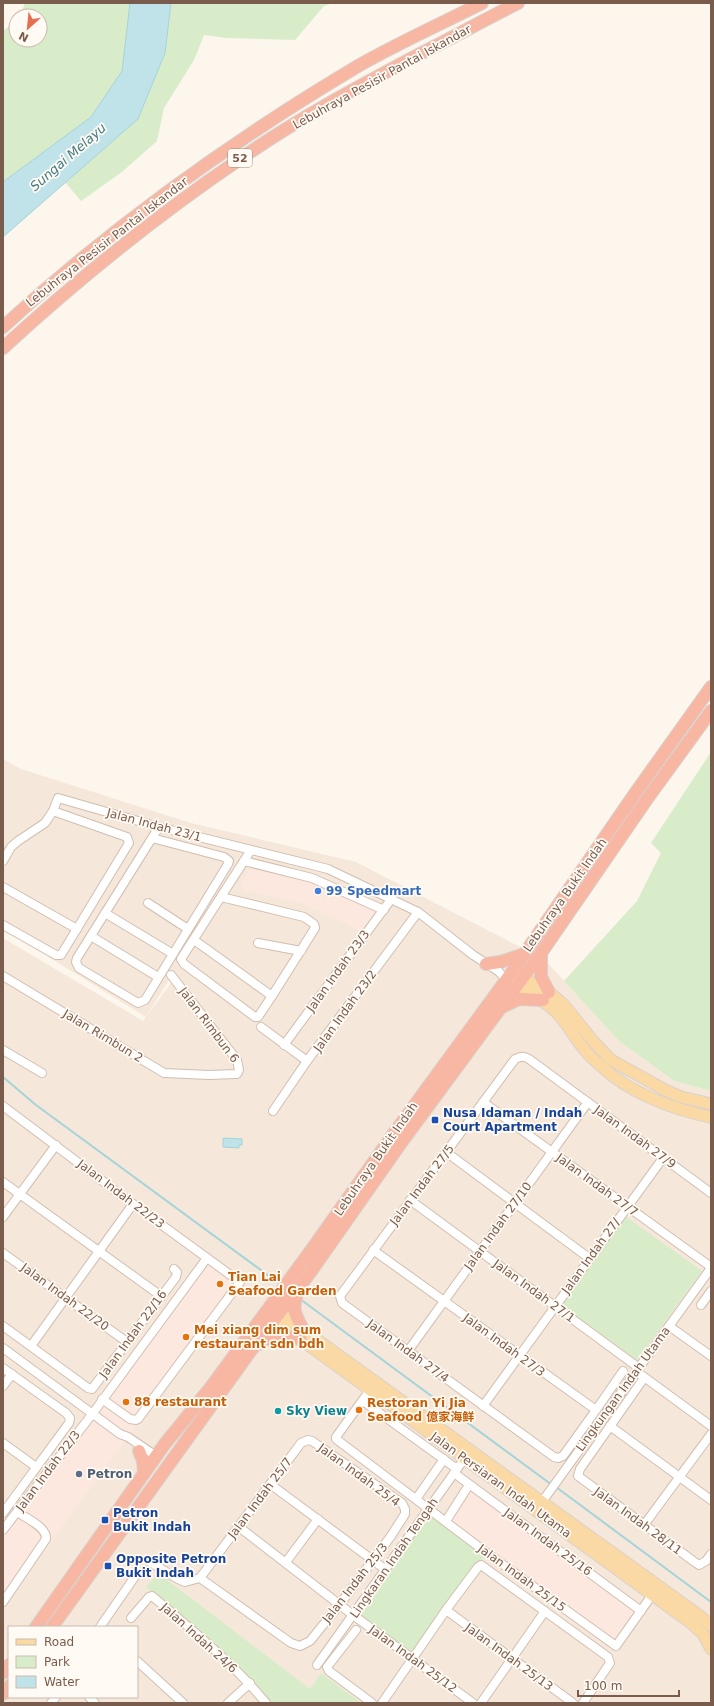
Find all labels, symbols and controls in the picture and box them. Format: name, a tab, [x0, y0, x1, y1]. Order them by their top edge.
north arrow	[8, 8, 48, 48]
street label: Lebuhraya Pesisir Pantai Iskandar	[290, 22, 474, 132]
text: N	[17, 29, 31, 44]
water label: Sungai Melayu	[27, 120, 109, 194]
road number: 52	[228, 149, 252, 167]
street label: Lebuhraya Pesisir Pantai Iskandar	[23, 174, 191, 310]
street label: Jalan Indah 23/1	[104, 805, 203, 844]
street label: Lebuhraya Bukit Indah	[520, 835, 610, 955]
place label: 99 Speedmart	[326, 884, 421, 898]
marker: 99 Speedmart	[313, 886, 323, 896]
street label: Jalan Indah 23/3	[303, 927, 372, 1015]
street label: Jalan Indah 23/2	[310, 967, 379, 1055]
street label: Jalan Rimbun 6	[176, 984, 242, 1065]
street label: Jalan Rimbun 2	[60, 1006, 145, 1065]
street label: Lebuhraya Bukit Indah	[331, 1099, 421, 1219]
street label: Jalan Indah 27/9	[591, 1102, 679, 1171]
place label: Nusa Idaman / Indah Court Apartment	[443, 1106, 582, 1134]
marker: Nusa Idaman / Indah Court Apartment	[430, 1115, 440, 1125]
street label: Jalan Indah 27/5	[386, 1142, 457, 1229]
street label: Jalan Indah 27/7	[553, 1150, 641, 1219]
street label: Jalan Indah 22/23	[74, 1156, 167, 1231]
street label: Jalan Indah 27/10	[461, 1179, 535, 1273]
street label: Jalan Indah 27/	[558, 1215, 624, 1297]
street label: Jalan Indah 27/1	[490, 1256, 578, 1325]
street label: Jalan Indah 22/20	[18, 1260, 112, 1334]
place label: Tian Lai Seafood Garden	[228, 1270, 337, 1298]
marker: Tian Lai Seafood Garden	[215, 1279, 225, 1289]
street label: Jalan Indah 22/16	[96, 1287, 170, 1381]
street label: Jalan Indah 27/3	[460, 1310, 548, 1379]
street label: Jalan Indah 27/4	[364, 1316, 452, 1385]
place label: Mei xiang dim sum restaurant sdn bdh	[194, 1323, 324, 1351]
street label: Lingkungan Indah Utama	[573, 1324, 673, 1454]
marker: Mei xiang dim sum restaurant sdn bdh	[181, 1332, 191, 1342]
place label: 88 restaurant	[134, 1395, 227, 1409]
place label: Restoran Yi Jia Seafood 億家海鲜	[367, 1396, 474, 1424]
marker: 88 restaurant	[121, 1397, 131, 1407]
place label: Sky View	[286, 1404, 347, 1418]
marker: Restoran Yi Jia Seafood 億家海鲜	[354, 1405, 364, 1415]
marker: Sky View	[273, 1406, 283, 1416]
street label: Jalan Indah 22/3	[12, 1428, 83, 1515]
street label: Jalan Persiaran Indah Utama	[427, 1429, 574, 1541]
street label: Jalan Indah 25/4	[315, 1440, 403, 1509]
street label: Jalan Indah 25/7	[224, 1455, 295, 1542]
place label: Petron	[87, 1467, 132, 1481]
marker: Petron	[74, 1469, 84, 1479]
street label: Jalan Indah 28/11	[591, 1484, 685, 1558]
street label: Lingkaran Indah Tengah	[347, 1495, 441, 1621]
street label: Jalan Indah 25/16	[501, 1505, 595, 1579]
place label: Petron Bukit Indah	[113, 1506, 191, 1534]
marker: Petron Bukit Indah	[100, 1515, 110, 1525]
street label: Jalan Indah 25/3	[319, 1540, 391, 1627]
street label: Jalan Indah 25/15	[475, 1541, 569, 1615]
place label: Opposite Petron Bukit Indah	[116, 1552, 226, 1580]
marker: Opposite Petron Bukit Indah	[103, 1561, 113, 1571]
street label: Jalan Indah 24/6	[157, 1600, 240, 1676]
street label: Jalan Indah 25/13	[462, 1620, 556, 1694]
street label: Jalan Indah 25/12	[366, 1622, 460, 1696]
legend	[8, 1626, 138, 1698]
text: Road	[44, 1635, 74, 1649]
text: Park	[44, 1655, 70, 1669]
scale bar	[578, 1672, 679, 1698]
text: Water	[44, 1675, 80, 1689]
text: 100 m	[584, 1679, 622, 1693]

